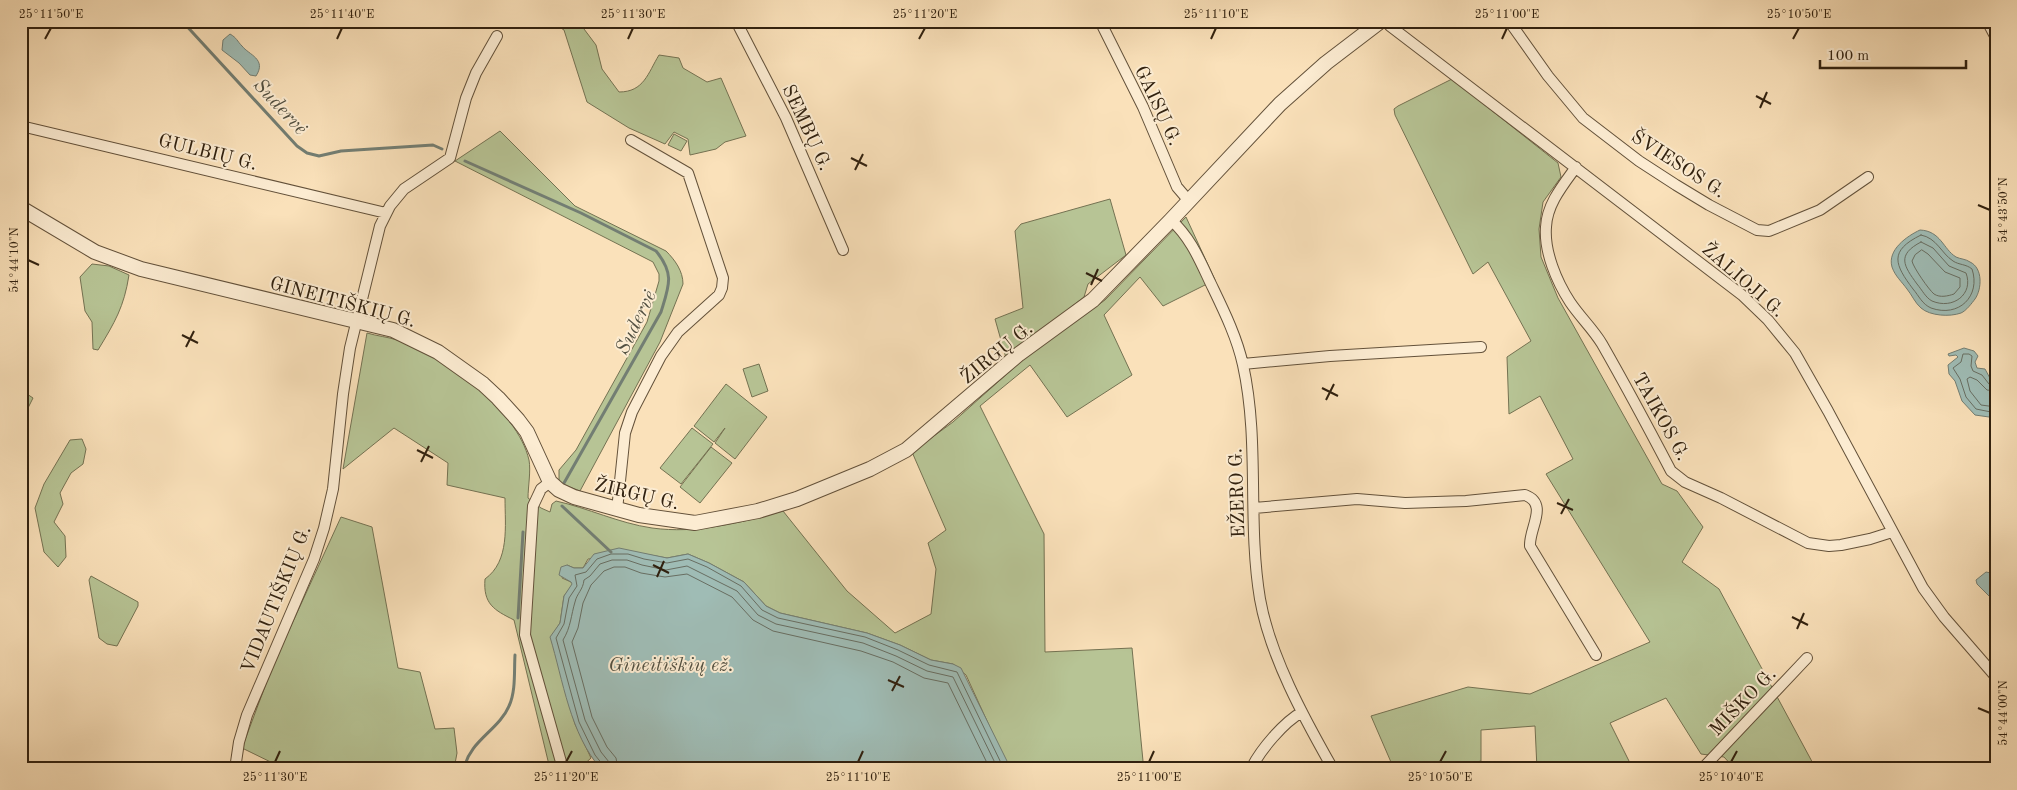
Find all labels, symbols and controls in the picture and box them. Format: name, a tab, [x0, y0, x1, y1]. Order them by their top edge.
text: 25°11'50"E	[19, 8, 83, 21]
text: 25°11'40"E	[310, 8, 374, 21]
text: 25°11'30"E	[601, 8, 665, 21]
text: 25°11'20"E	[893, 8, 957, 21]
text: 25°11'10"E	[1184, 8, 1248, 21]
text: 25°11'00"E	[1475, 8, 1539, 21]
text: 25°10'50"E	[1767, 8, 1831, 21]
scale bar	[1820, 38, 1966, 70]
text: 100 m	[1827, 49, 1869, 64]
street label: GAISŲ G.	[1130, 63, 1183, 149]
water label: Sudervė	[249, 75, 310, 139]
street label: SEMBŲ G.	[778, 82, 834, 174]
street label: ŠVIESOS G.	[1627, 123, 1731, 203]
street label: GULBIŲ G.	[156, 132, 259, 175]
text: 54°43'50"N	[1997, 177, 2010, 243]
text: 54°44'10"N	[8, 227, 21, 293]
street label: ŽALIOJI G.	[1697, 237, 1790, 322]
street label: GINEITIŠKIŲ G.	[267, 270, 419, 332]
water label: Sudervė	[613, 288, 661, 358]
street label: ŽIRGŲ G.	[956, 316, 1037, 388]
street label: TAIKOS G.	[1628, 370, 1692, 464]
street label: EŽERO G.	[1223, 448, 1250, 538]
street label: ŽIRGŲ G.	[592, 473, 682, 514]
street label: VIDAUTIŠKIŲ G.	[234, 522, 316, 676]
water label: Gineitiškių ež.	[608, 656, 734, 676]
street label: MIŠKO G.	[1703, 662, 1781, 740]
text: 54°44'00"N	[1997, 680, 2010, 746]
text: 25°11'30"E	[243, 771, 307, 784]
text: 25°11'20"E	[534, 771, 598, 784]
text: 25°11'10"E	[826, 771, 890, 784]
text: 25°11'00"E	[1117, 771, 1181, 784]
text: 25°10'50"E	[1408, 771, 1472, 784]
text: 25°10'40"E	[1699, 771, 1763, 784]

